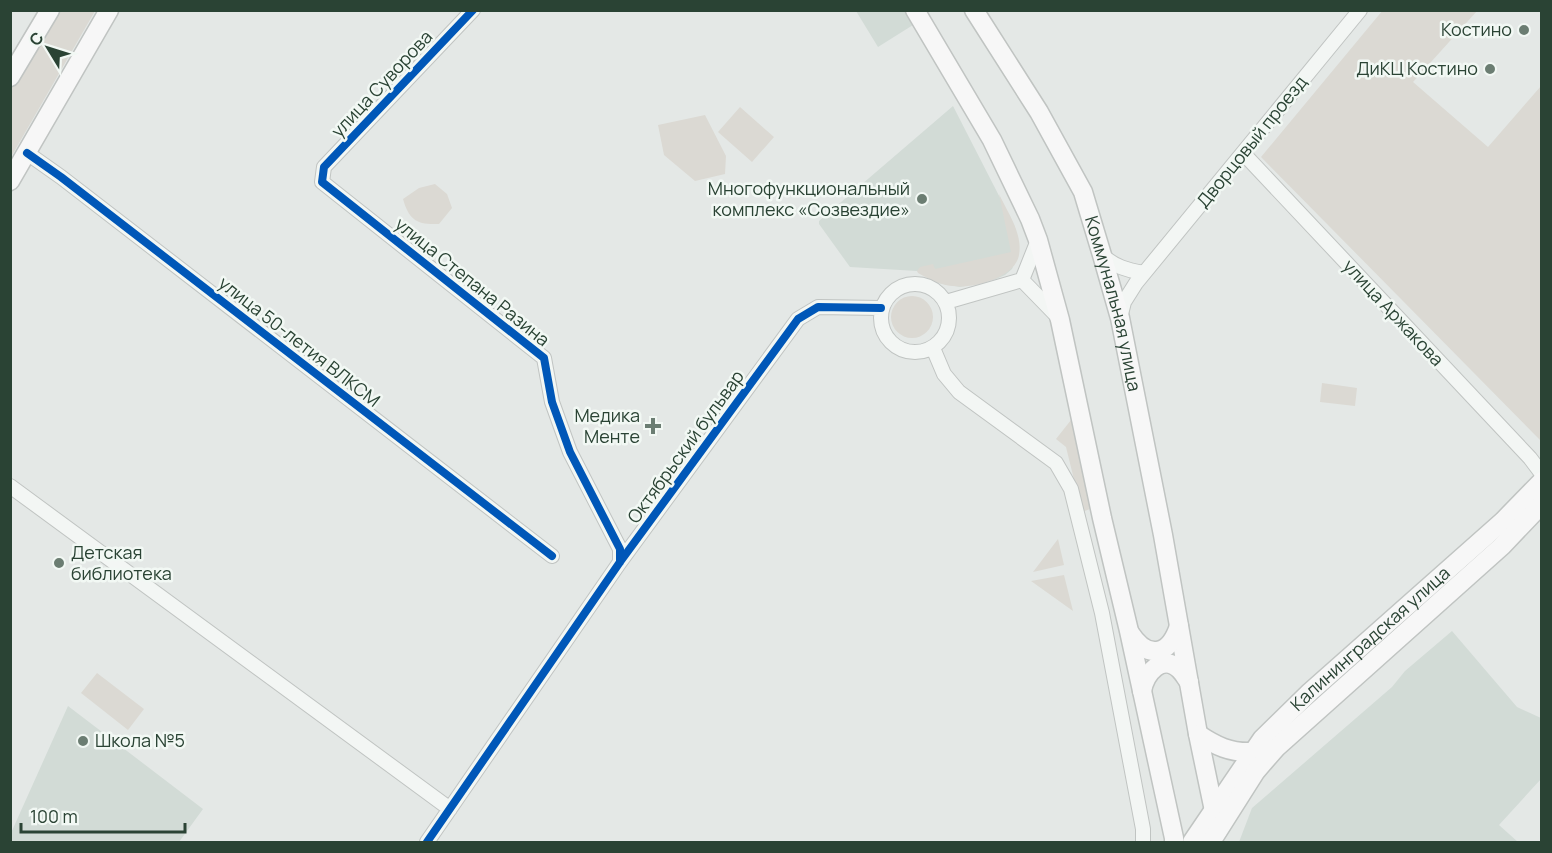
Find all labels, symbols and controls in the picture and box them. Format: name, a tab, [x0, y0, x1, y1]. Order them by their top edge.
place label: Костино	[1441, 17, 1512, 41]
north arrow	[18, 18, 78, 78]
marker: Костино	[1517, 23, 1531, 37]
street label: улица Суворова	[325, 25, 437, 142]
text: С	[24, 27, 49, 50]
place label: ДиКЦ Костино	[1356, 56, 1478, 80]
marker: ДиКЦ Костино	[1483, 62, 1497, 76]
street label: Дворцовый проезд	[1191, 70, 1312, 212]
place label: Многофункциональный комплекс «Созвездие»	[708, 176, 910, 221]
marker: Многофункциональный комплекс «Созвездие»	[915, 192, 929, 206]
street label: улица Степана Разина	[390, 211, 555, 351]
street label: Коммунальная улица	[1080, 213, 1147, 393]
street label: улица Аржакова	[1338, 254, 1449, 371]
street label: улица 50-летия ВЛКСМ	[214, 271, 385, 412]
street label: Октябрьский бульвар	[621, 365, 749, 528]
place label: Медика Менте	[574, 403, 640, 448]
marker: Медика Менте	[644, 417, 662, 435]
place label: Детская библиотека	[71, 540, 172, 585]
marker: Детская библиотека	[52, 556, 66, 570]
street label: Калининградская улица	[1285, 561, 1454, 716]
place label: Школа №5	[95, 728, 185, 752]
marker: Школа №5	[76, 734, 90, 748]
scale bar	[21, 796, 184, 834]
text: 100 m	[30, 804, 78, 828]

